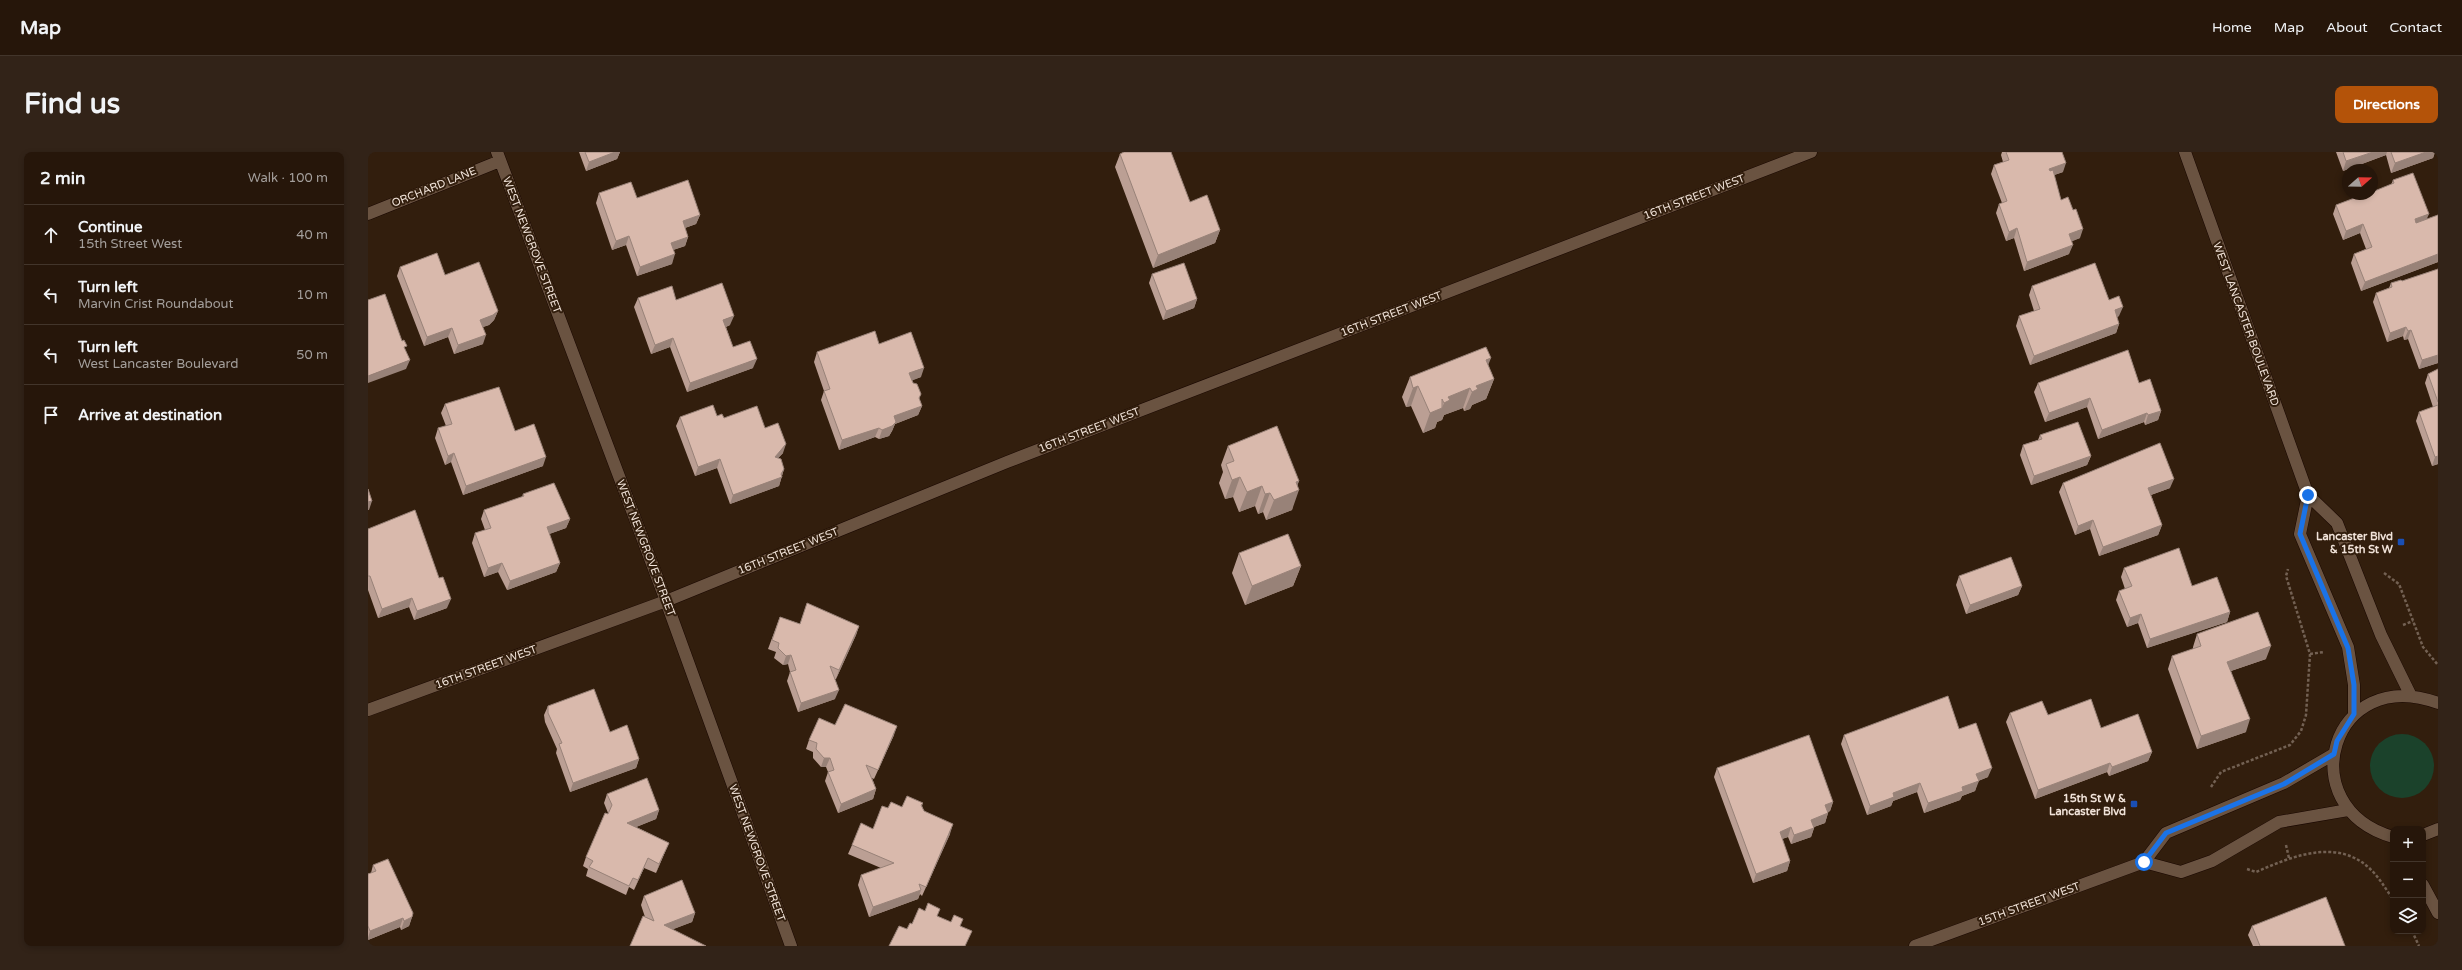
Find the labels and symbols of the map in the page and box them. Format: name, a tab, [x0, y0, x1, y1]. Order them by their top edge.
street label: ORCHARD LANE	[390, 164, 478, 210]
north arrow	[2342, 164, 2378, 200]
street label: 16TH STREET WEST	[1642, 172, 1747, 222]
street label: WEST NEWGROVE STREET	[500, 175, 564, 315]
street label: WEST LANCASTER BOULEVARD	[2210, 240, 2282, 408]
street label: 16TH STREET WEST	[1339, 289, 1444, 339]
street label: 16TH STREET WEST	[1037, 405, 1142, 455]
street label: WEST NEWGROVE STREET	[614, 478, 678, 618]
route end	[2299, 486, 2317, 504]
street label: 16TH STREET WEST	[736, 525, 840, 577]
place label: Lancaster Blvd & 15th St W	[2316, 530, 2394, 556]
marker: Lancaster Blvd & 15th St W	[2396, 537, 2406, 547]
street label: 16TH STREET WEST	[433, 642, 539, 691]
street label: WEST NEWGROVE STREET	[726, 783, 788, 924]
place label: 15th St W & Lancaster Blvd	[2049, 792, 2126, 818]
marker: 15th St W & Lancaster Blvd	[2129, 799, 2139, 809]
route start	[2135, 853, 2153, 871]
street label: 15TH STREET WEST	[1976, 879, 2082, 928]

